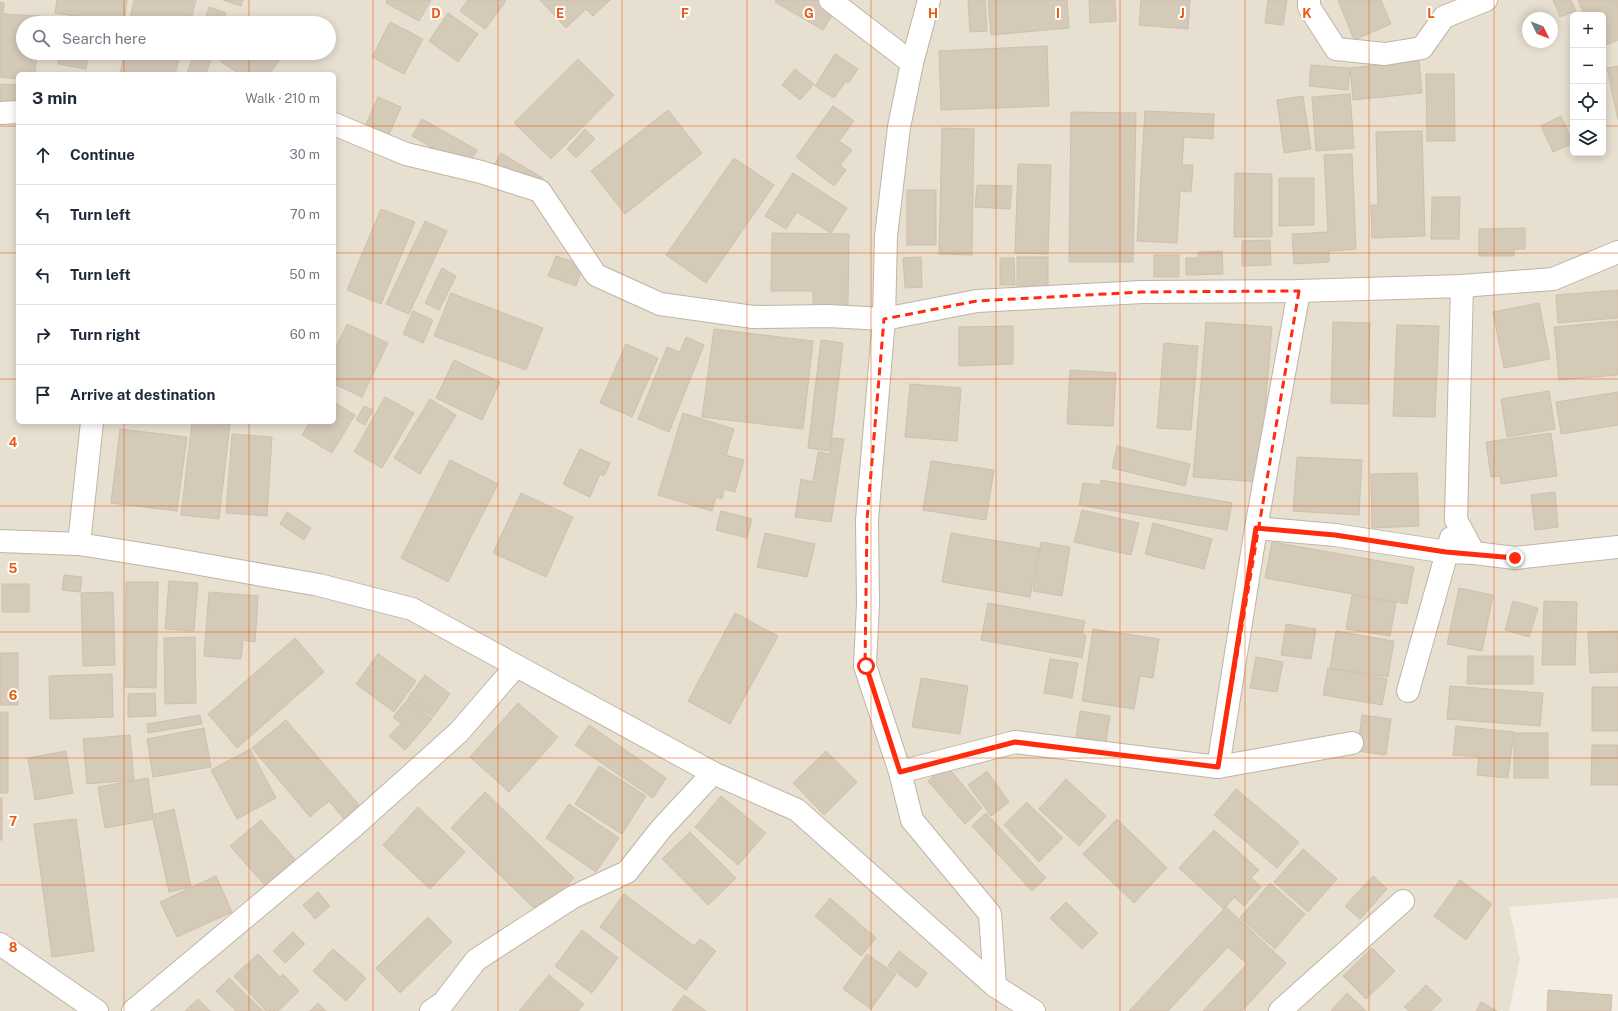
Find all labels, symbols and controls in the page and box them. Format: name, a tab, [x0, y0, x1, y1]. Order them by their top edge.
text: D	[431, 6, 441, 21]
text: E	[556, 6, 564, 21]
text: F	[681, 6, 689, 21]
text: G	[804, 6, 814, 21]
text: H	[928, 6, 938, 21]
text: I	[1056, 6, 1060, 21]
text: J	[1179, 6, 1185, 21]
text: K	[1302, 6, 1312, 21]
text: L	[1427, 6, 1435, 21]
north arrow	[1522, 12, 1558, 48]
map controls	[1570, 12, 1606, 156]
button: +	[1570, 12, 1606, 48]
search box	[16, 16, 336, 60]
icon: search	[30, 27, 52, 49]
text: Search here	[62, 30, 146, 47]
button: −	[1570, 48, 1606, 84]
button: locate	[1570, 84, 1606, 120]
text: 3 min	[32, 88, 77, 108]
text: Walk · 210 m	[245, 91, 320, 106]
button: layers	[1570, 120, 1606, 156]
icon: ahead	[32, 144, 54, 166]
text: Continue	[70, 146, 135, 163]
text: 30 m	[290, 147, 320, 162]
icon: left	[32, 204, 54, 226]
text: Turn left	[70, 206, 131, 223]
text: 70 m	[290, 207, 320, 222]
icon: left	[32, 264, 54, 286]
text: Turn left	[70, 266, 131, 283]
text: 50 m	[289, 267, 320, 282]
icon: right	[32, 324, 54, 346]
text: Turn right	[70, 326, 140, 343]
text: 60 m	[290, 327, 320, 342]
icon: arrive	[32, 384, 54, 406]
text: Arrive at destination	[70, 386, 215, 403]
text: 4	[9, 435, 18, 450]
route end	[1506, 549, 1524, 567]
text: 5	[9, 561, 18, 576]
route start	[857, 657, 875, 675]
text: 6	[9, 688, 18, 703]
text: 7	[9, 814, 17, 829]
text: 8	[9, 940, 18, 955]

